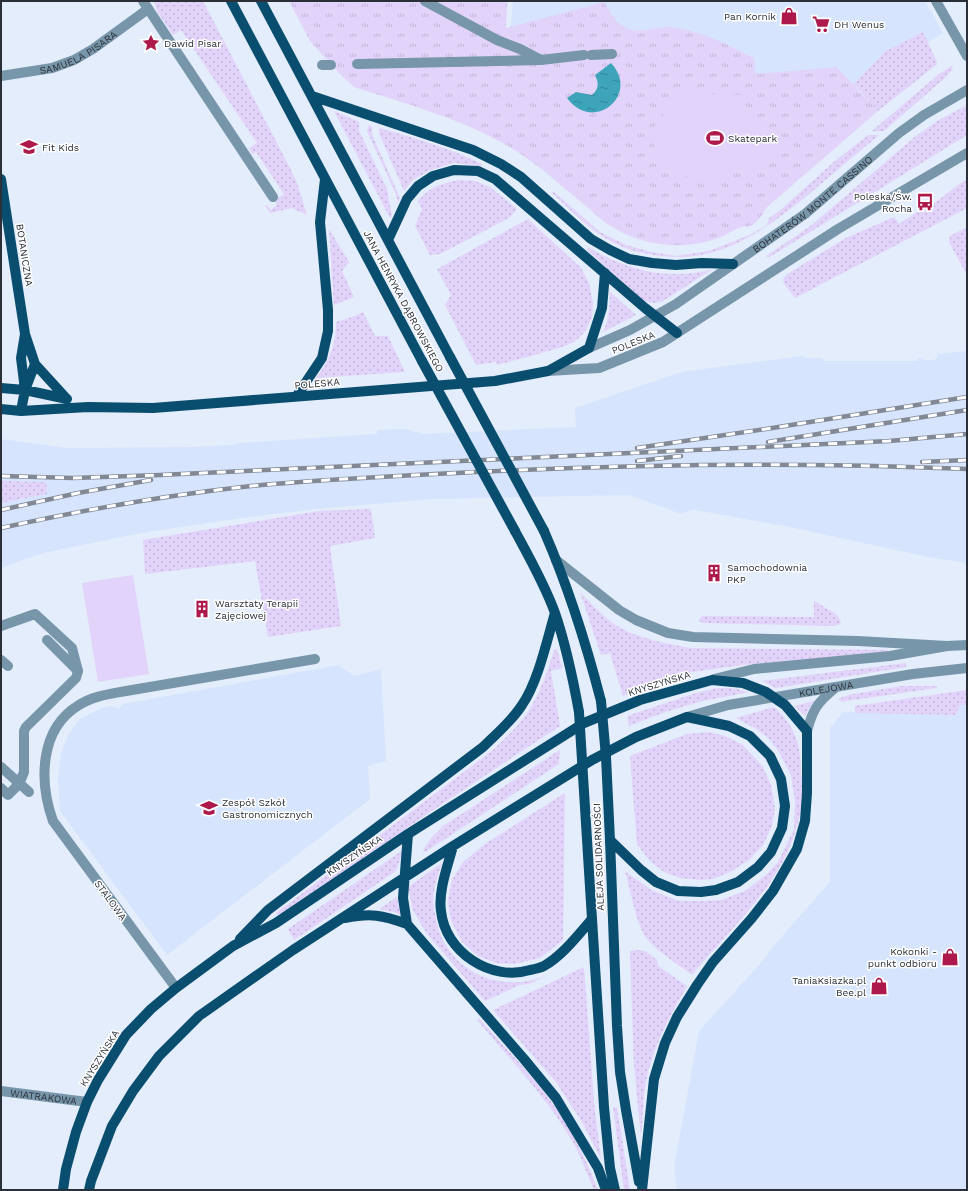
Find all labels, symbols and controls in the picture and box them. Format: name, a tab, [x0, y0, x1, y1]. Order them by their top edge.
shop icon: Pan Kornik	[779, 6, 799, 26]
place label: Pan Kornik	[724, 11, 776, 22]
supermarket icon: DH Wenus	[811, 14, 831, 34]
place label: DH Wenus	[834, 19, 884, 30]
street label: SAMUELA PISARA	[39, 28, 119, 76]
place icon: Dawid Pisar	[141, 33, 161, 53]
place label: Dawid Pisar	[164, 38, 221, 49]
sports icon: Skatepark	[705, 128, 725, 148]
place label: Skatepark	[728, 133, 777, 144]
school or university icon: Fit Kids	[19, 137, 39, 157]
place label: Fit Kids	[42, 142, 79, 153]
street label: BOHATERÓW MONTE CASSINO	[751, 153, 875, 255]
place label: Poleska/Św. Rocha	[854, 191, 912, 214]
bus stop icon: Poleska/Św. Rocha	[915, 192, 935, 212]
street label: BOTANICZNA	[14, 223, 35, 287]
street label: JANA HENRYKA DĄBROWSKIEGO	[361, 229, 446, 374]
street label: POLESKA	[610, 329, 657, 356]
street label: POLESKA	[294, 376, 341, 391]
place label: Samochodownia PKP	[727, 562, 808, 585]
building icon: Samochodownia PKP	[704, 563, 724, 583]
place label: Warsztaty Terapii Zajęciowej	[215, 598, 298, 621]
building icon: Warsztaty Terapii Zajęciowej	[192, 599, 212, 619]
street label: KNYSZYŃSKA	[627, 669, 692, 698]
street label: KOLEJOWA	[798, 679, 854, 699]
place label: Zespół Szkół Gastronomicznych	[222, 797, 313, 820]
school or university icon: Zespół Szkół Gastronomicznych	[199, 798, 219, 818]
street label: ALEJA SOLIDARNOŚCI	[591, 803, 606, 911]
street label: KNYSZYŃSKA	[324, 833, 384, 878]
street label: STALOWA	[92, 878, 129, 923]
place label: Kokonki - punkt odbioru	[868, 946, 937, 969]
shop icon: Kokonki - punkt odbioru	[940, 947, 960, 967]
place label: TaniaKsiazka.pl Bee.pl	[792, 975, 866, 998]
shop icon: TaniaKsiazka.pl Bee.pl	[869, 976, 889, 996]
street label: KNYSZYŃSKA	[78, 1028, 121, 1089]
street label: WIATRAKOWA	[10, 1087, 78, 1107]

